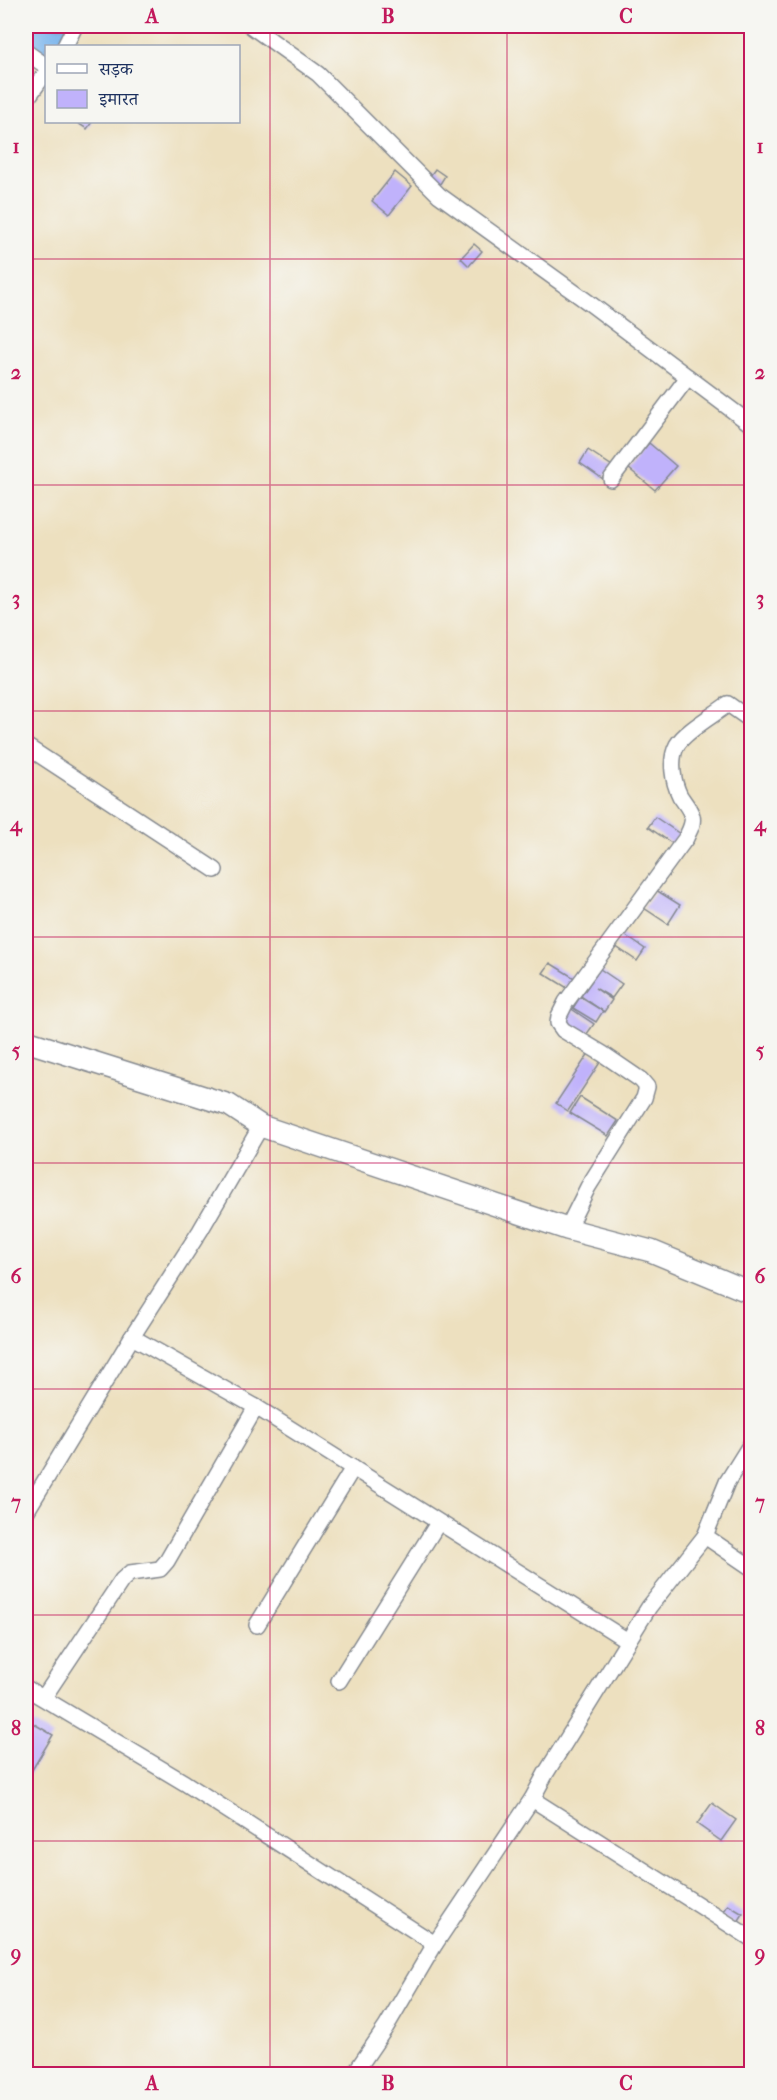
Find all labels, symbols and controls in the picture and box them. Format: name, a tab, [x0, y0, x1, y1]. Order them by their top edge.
text: A	[144, 5, 160, 28]
text: B	[381, 5, 395, 28]
text: C	[619, 5, 633, 28]
legend	[45, 45, 240, 123]
text: सड़क	[98, 59, 134, 80]
text: इमारत	[98, 89, 139, 110]
text: 1	[12, 135, 20, 158]
text: 1	[756, 135, 764, 158]
text: 2	[11, 361, 21, 384]
text: 2	[755, 361, 765, 384]
text: 3	[12, 587, 20, 610]
text: 3	[756, 587, 764, 610]
text: 4	[9, 813, 23, 837]
text: 4	[753, 813, 767, 837]
text: 5	[12, 1039, 21, 1062]
text: 5	[756, 1039, 765, 1062]
text: 6	[11, 1265, 23, 1288]
text: 6	[755, 1265, 767, 1288]
text: 7	[10, 1491, 21, 1514]
text: 7	[754, 1491, 765, 1514]
text: 8	[11, 1717, 21, 1740]
text: 8	[755, 1717, 765, 1740]
text: 9	[10, 1943, 21, 1966]
text: 9	[754, 1943, 765, 1966]
text: A	[144, 2072, 160, 2095]
text: B	[381, 2072, 395, 2095]
text: C	[619, 2072, 633, 2095]

